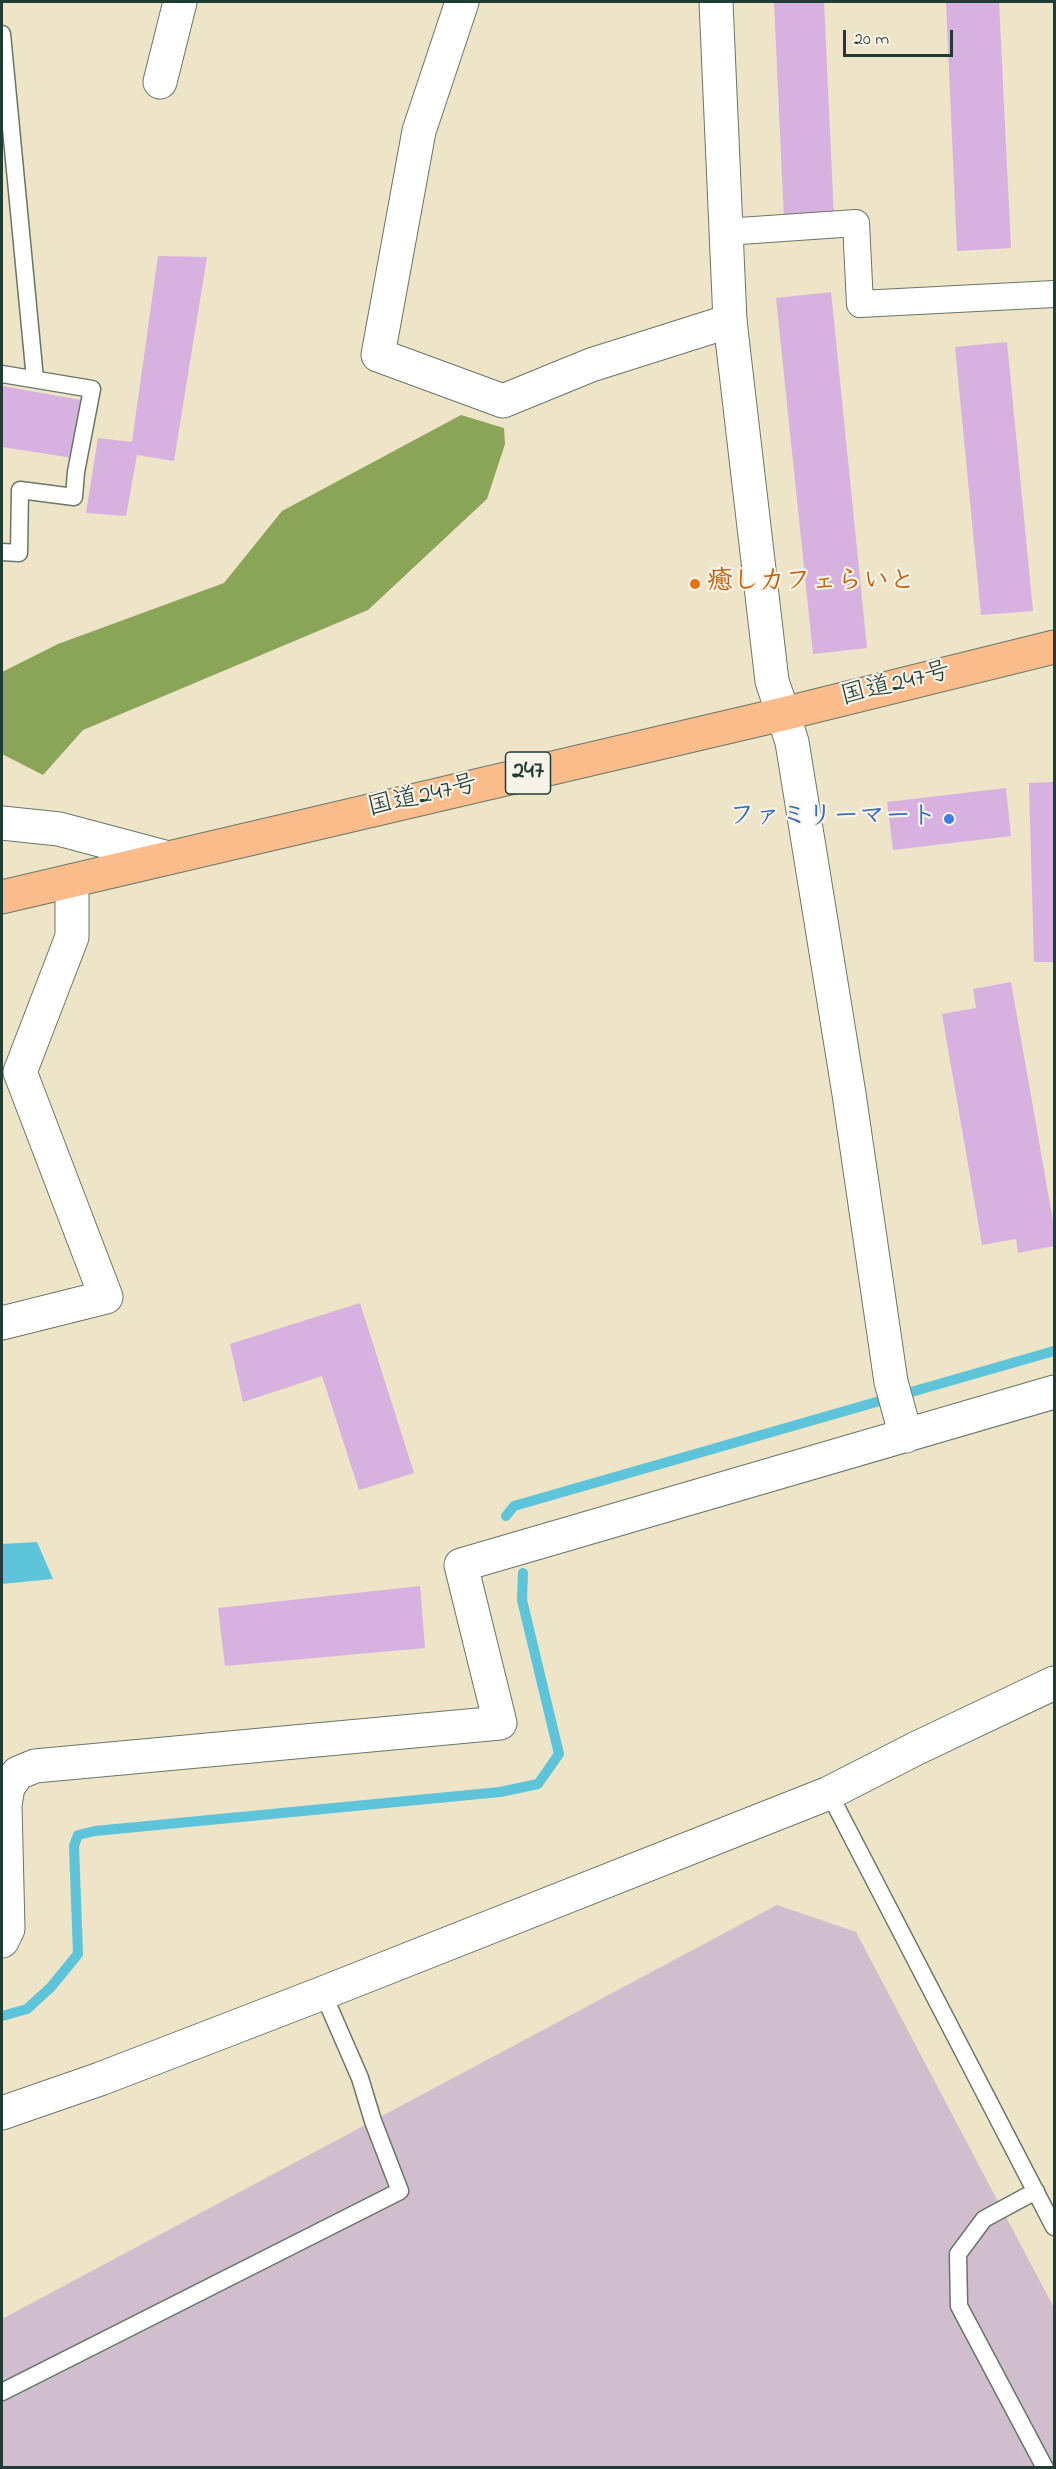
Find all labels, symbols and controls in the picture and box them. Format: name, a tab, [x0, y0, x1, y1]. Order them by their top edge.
scale bar	[846, 18, 956, 56]
text: 20 m	[854, 27, 889, 53]
place label: 癒しカフェらいと	[707, 568, 915, 600]
marker: 癒しカフェらいと	[688, 577, 702, 591]
street label: 国道247号	[838, 657, 954, 715]
road number: 247	[506, 752, 550, 794]
street label: 国道247号	[365, 770, 481, 826]
place label: ファミリーマート	[729, 803, 937, 835]
marker: ファミリーマート	[942, 812, 956, 826]

